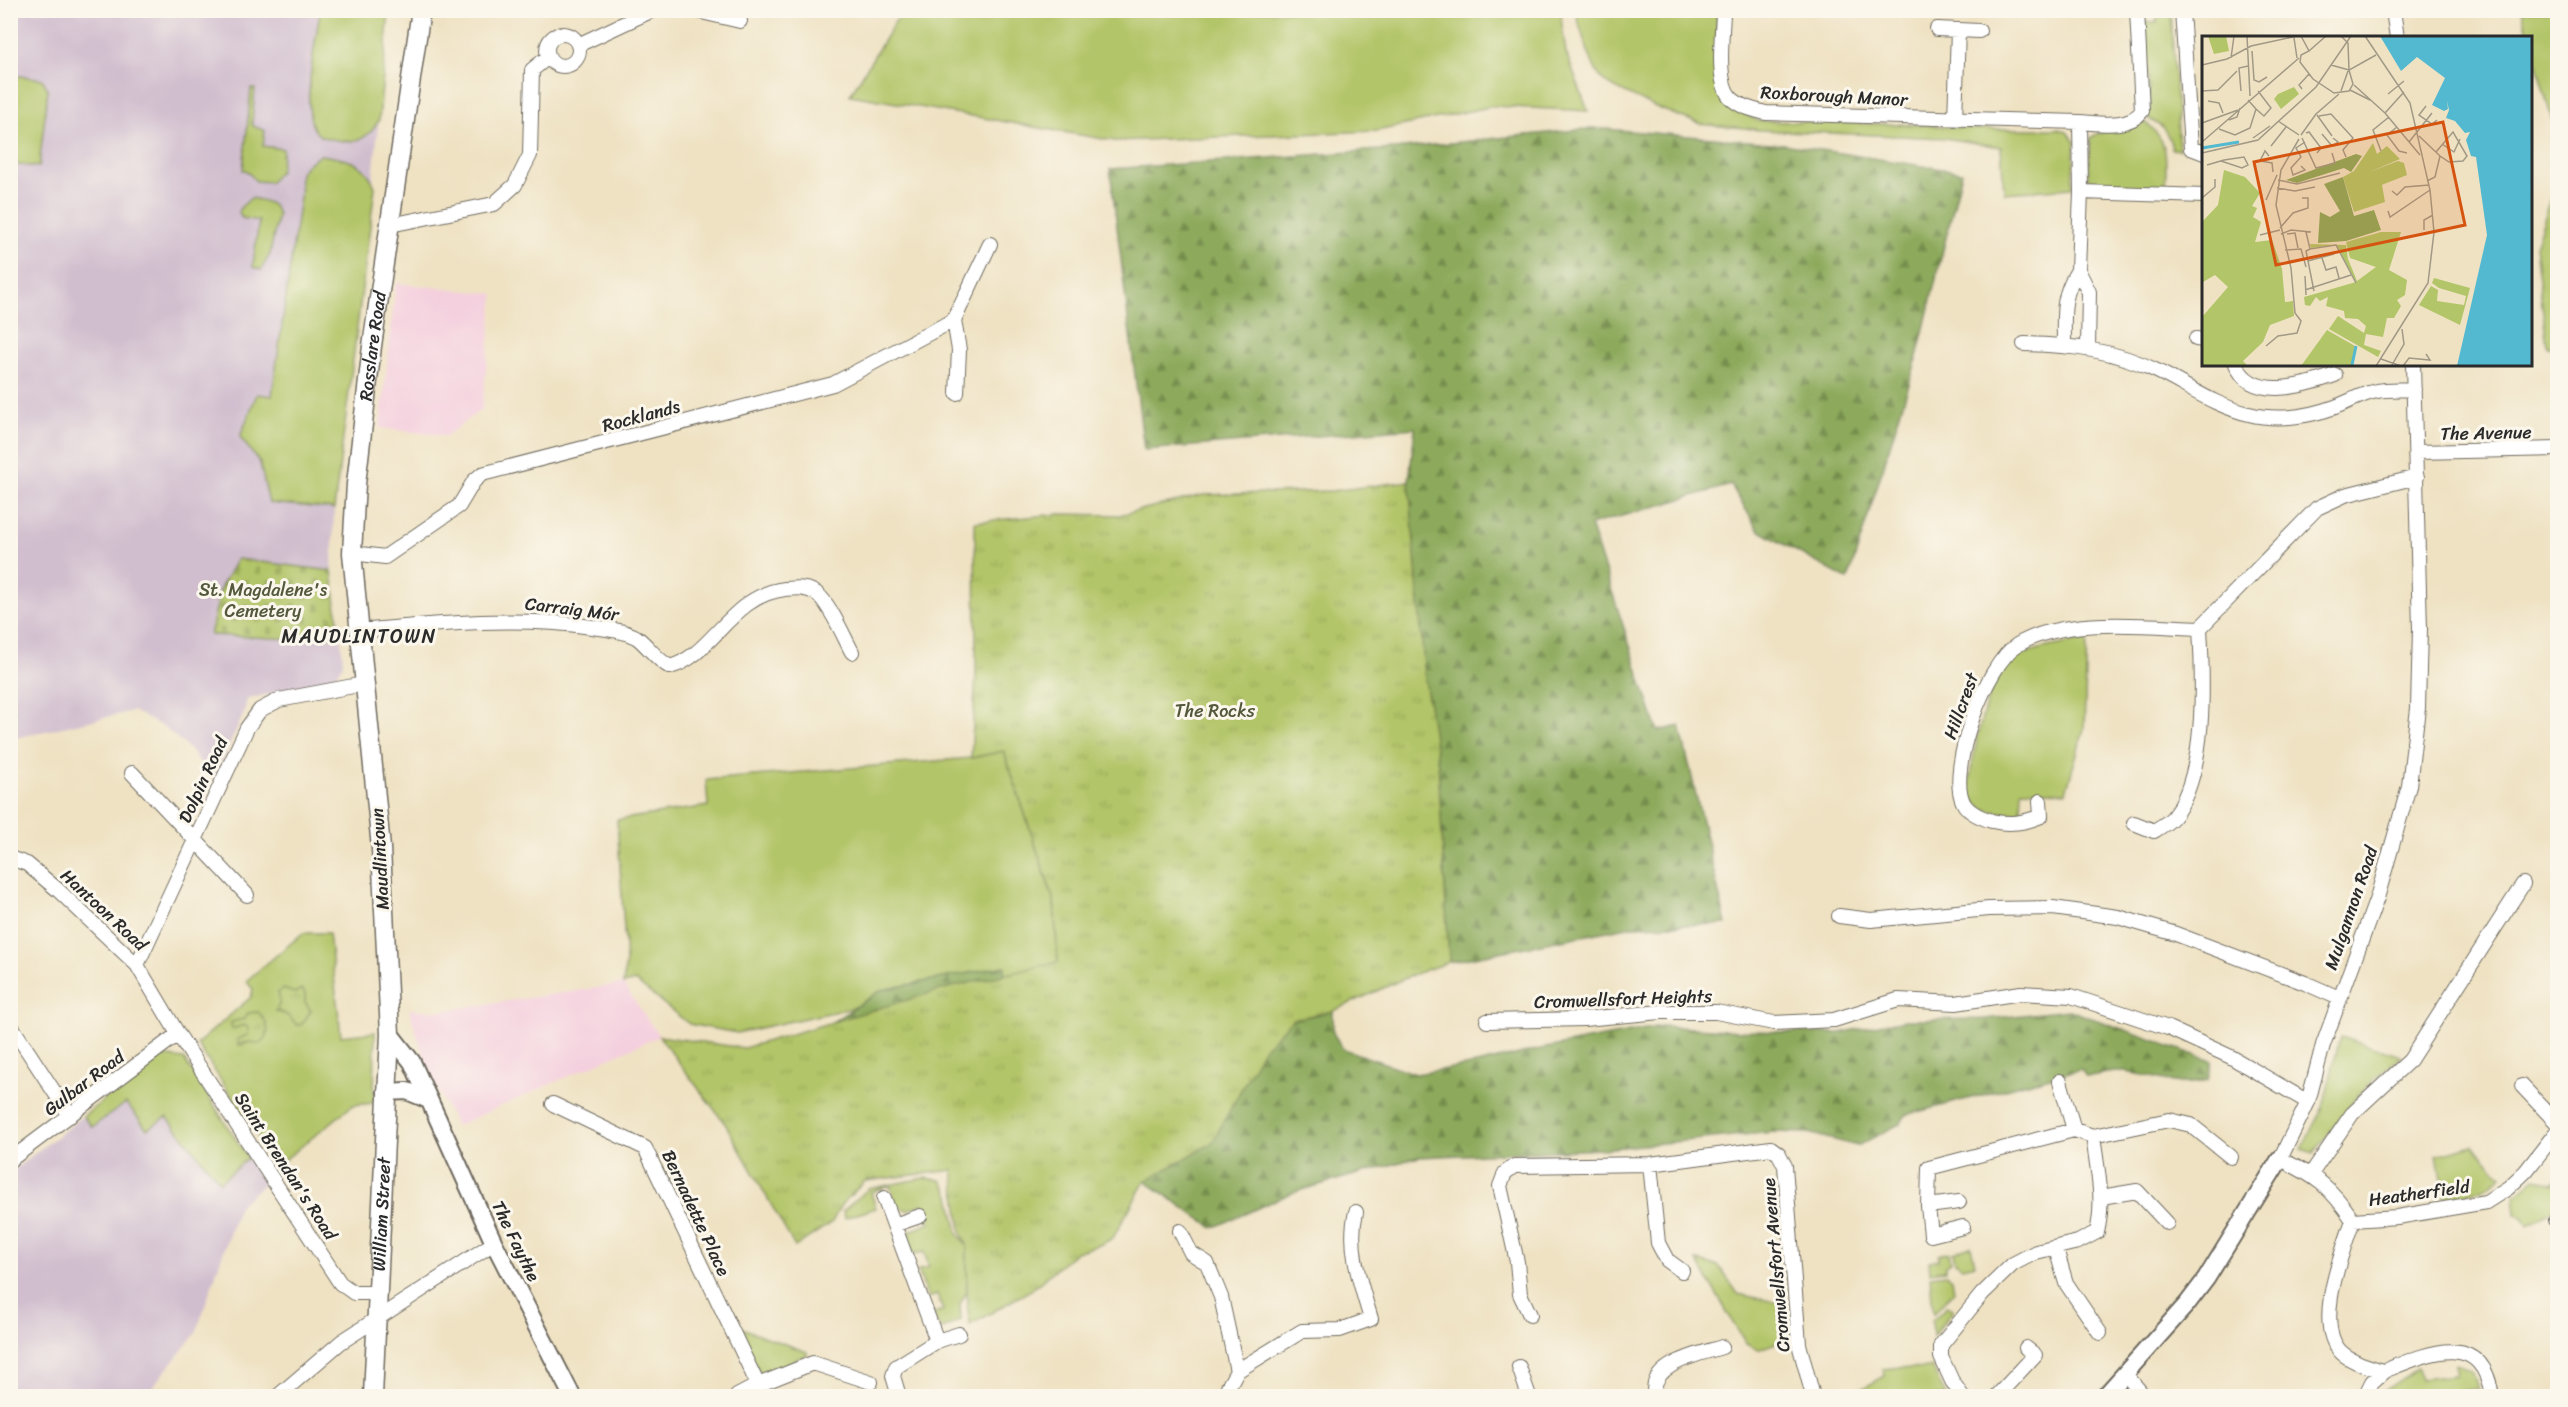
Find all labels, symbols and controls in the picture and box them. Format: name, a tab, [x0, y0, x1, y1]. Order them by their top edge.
inset map	[2202, 36, 2532, 366]
street label: Roxborough Manor	[1760, 76, 1910, 116]
street label: Rosslare Road	[350, 288, 396, 403]
street label: Rocklands	[599, 390, 684, 442]
street label: The Avenue	[2440, 416, 2532, 450]
park label: St. Magdalene's Cemetery	[199, 574, 328, 627]
street label: Carraig Mór	[523, 587, 622, 631]
district label: MAUDLINTOWN	[281, 619, 437, 654]
street label: Hillcrest	[1934, 667, 1988, 744]
park label: The Rocks	[1175, 695, 1256, 727]
street label: Dolpin Road	[169, 730, 238, 829]
street label: Maudlintown	[361, 807, 399, 911]
street label: Mulgannon Road	[2315, 840, 2388, 974]
street label: Hantoon Road	[53, 861, 156, 960]
street label: Cromwellsfort Heights	[1533, 980, 1713, 1018]
street label: Gulbar Road	[36, 1041, 133, 1124]
street label: Saint Brendan's Road	[226, 1085, 347, 1248]
street label: Bernadette Place	[653, 1144, 739, 1282]
street label: William Street	[363, 1156, 400, 1272]
street label: Heatherfield	[2366, 1170, 2473, 1216]
street label: Cromwellsfort Avenue	[1752, 1176, 1800, 1353]
street label: The Faythe	[483, 1195, 550, 1287]

